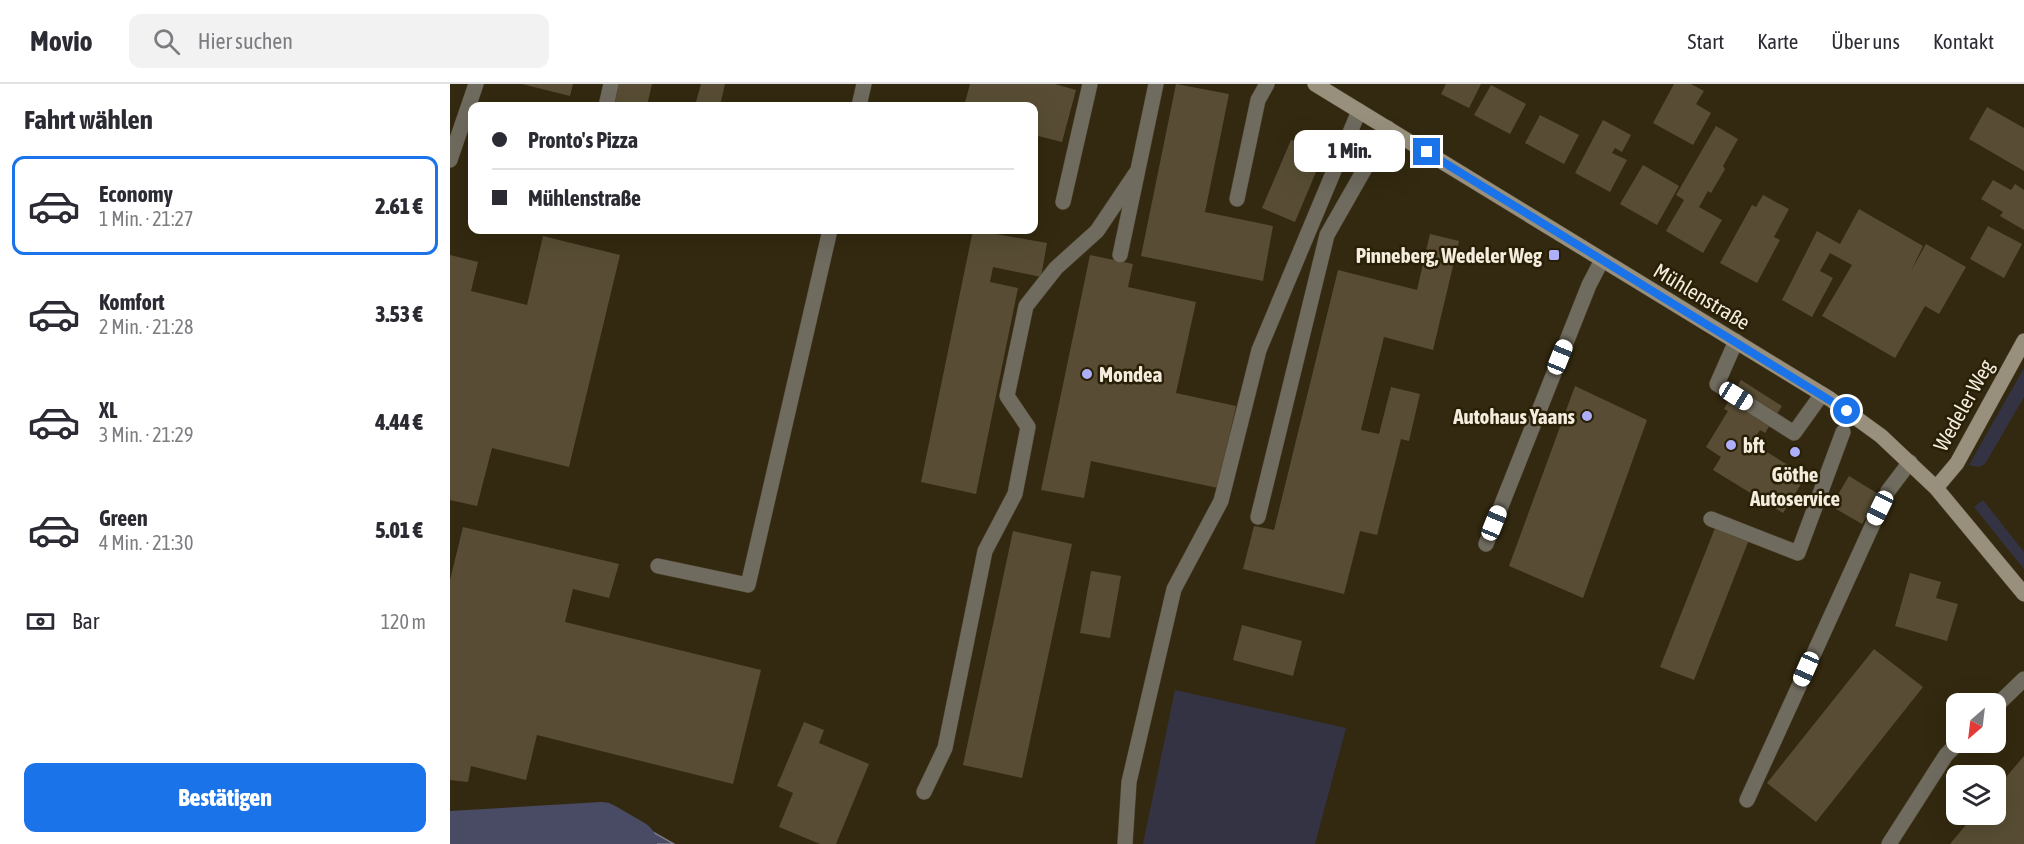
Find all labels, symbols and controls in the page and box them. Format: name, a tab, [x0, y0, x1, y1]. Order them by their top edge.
search box	[129, 14, 549, 68]
text: Movio	[30, 25, 93, 57]
icon: search	[150, 25, 183, 58]
text: Hier suchen	[198, 28, 293, 54]
text: Start	[1688, 29, 1724, 53]
text: Karte	[1757, 29, 1798, 53]
text: Über uns	[1831, 29, 1900, 53]
text: Kontakt	[1933, 29, 1994, 53]
text: Fahrt wählen	[24, 104, 153, 135]
text: Pronto's Pizza	[528, 127, 638, 153]
callout: 1 Min.	[1295, 131, 1406, 173]
route end	[1413, 138, 1440, 165]
text: 1 Min.	[1328, 139, 1371, 162]
icon: car	[27, 179, 81, 233]
text: Economy	[99, 181, 173, 207]
text: Mühlenstraße	[528, 185, 641, 211]
text: 2.61 €	[375, 193, 423, 219]
text: 1 Min. · 21:27	[99, 207, 193, 230]
place label: Pinneberg, Wedeler Weg	[1356, 243, 1543, 267]
marker: Pinneberg, Wedeler Weg	[1547, 248, 1561, 262]
street label: Mühlenstraße	[1650, 258, 1754, 334]
icon: car	[27, 287, 81, 341]
text: Komfort	[99, 289, 165, 315]
text: 3.53 €	[375, 301, 423, 327]
text: 2 Min. · 21:28	[99, 315, 193, 338]
car	[1545, 337, 1575, 377]
street label: Wedeler Weg	[1928, 355, 1998, 455]
place label: Mondea	[1099, 362, 1163, 386]
marker: Mondea	[1080, 367, 1094, 381]
car	[1716, 379, 1756, 413]
icon: car	[27, 395, 81, 449]
text: XL	[99, 397, 117, 423]
route start	[1833, 397, 1860, 424]
place label: Autohaus Yaans	[1452, 404, 1576, 428]
text: 4.44 €	[375, 409, 423, 435]
marker: Autohaus Yaans	[1580, 409, 1594, 423]
text: 3 Min. · 21:29	[99, 423, 193, 446]
place label: bft	[1743, 433, 1765, 457]
marker: bft	[1724, 438, 1738, 452]
marker: Göthe Autoservice	[1788, 445, 1802, 459]
place label: Göthe Autoservice	[1749, 462, 1840, 510]
car	[1864, 488, 1896, 528]
icon: car	[27, 503, 81, 557]
car	[1479, 503, 1509, 543]
text: Green	[99, 505, 148, 531]
text: 5.01 €	[375, 517, 423, 543]
text: 4 Min. · 21:30	[99, 531, 193, 554]
icon: cash	[24, 605, 57, 638]
text: Bar	[72, 608, 99, 634]
text: 120 m	[381, 610, 426, 633]
car	[1790, 649, 1822, 689]
north arrow	[1946, 693, 2006, 753]
map controls	[1946, 693, 2006, 825]
button: Bestätigen	[24, 763, 426, 832]
button: layers	[1946, 765, 2006, 825]

